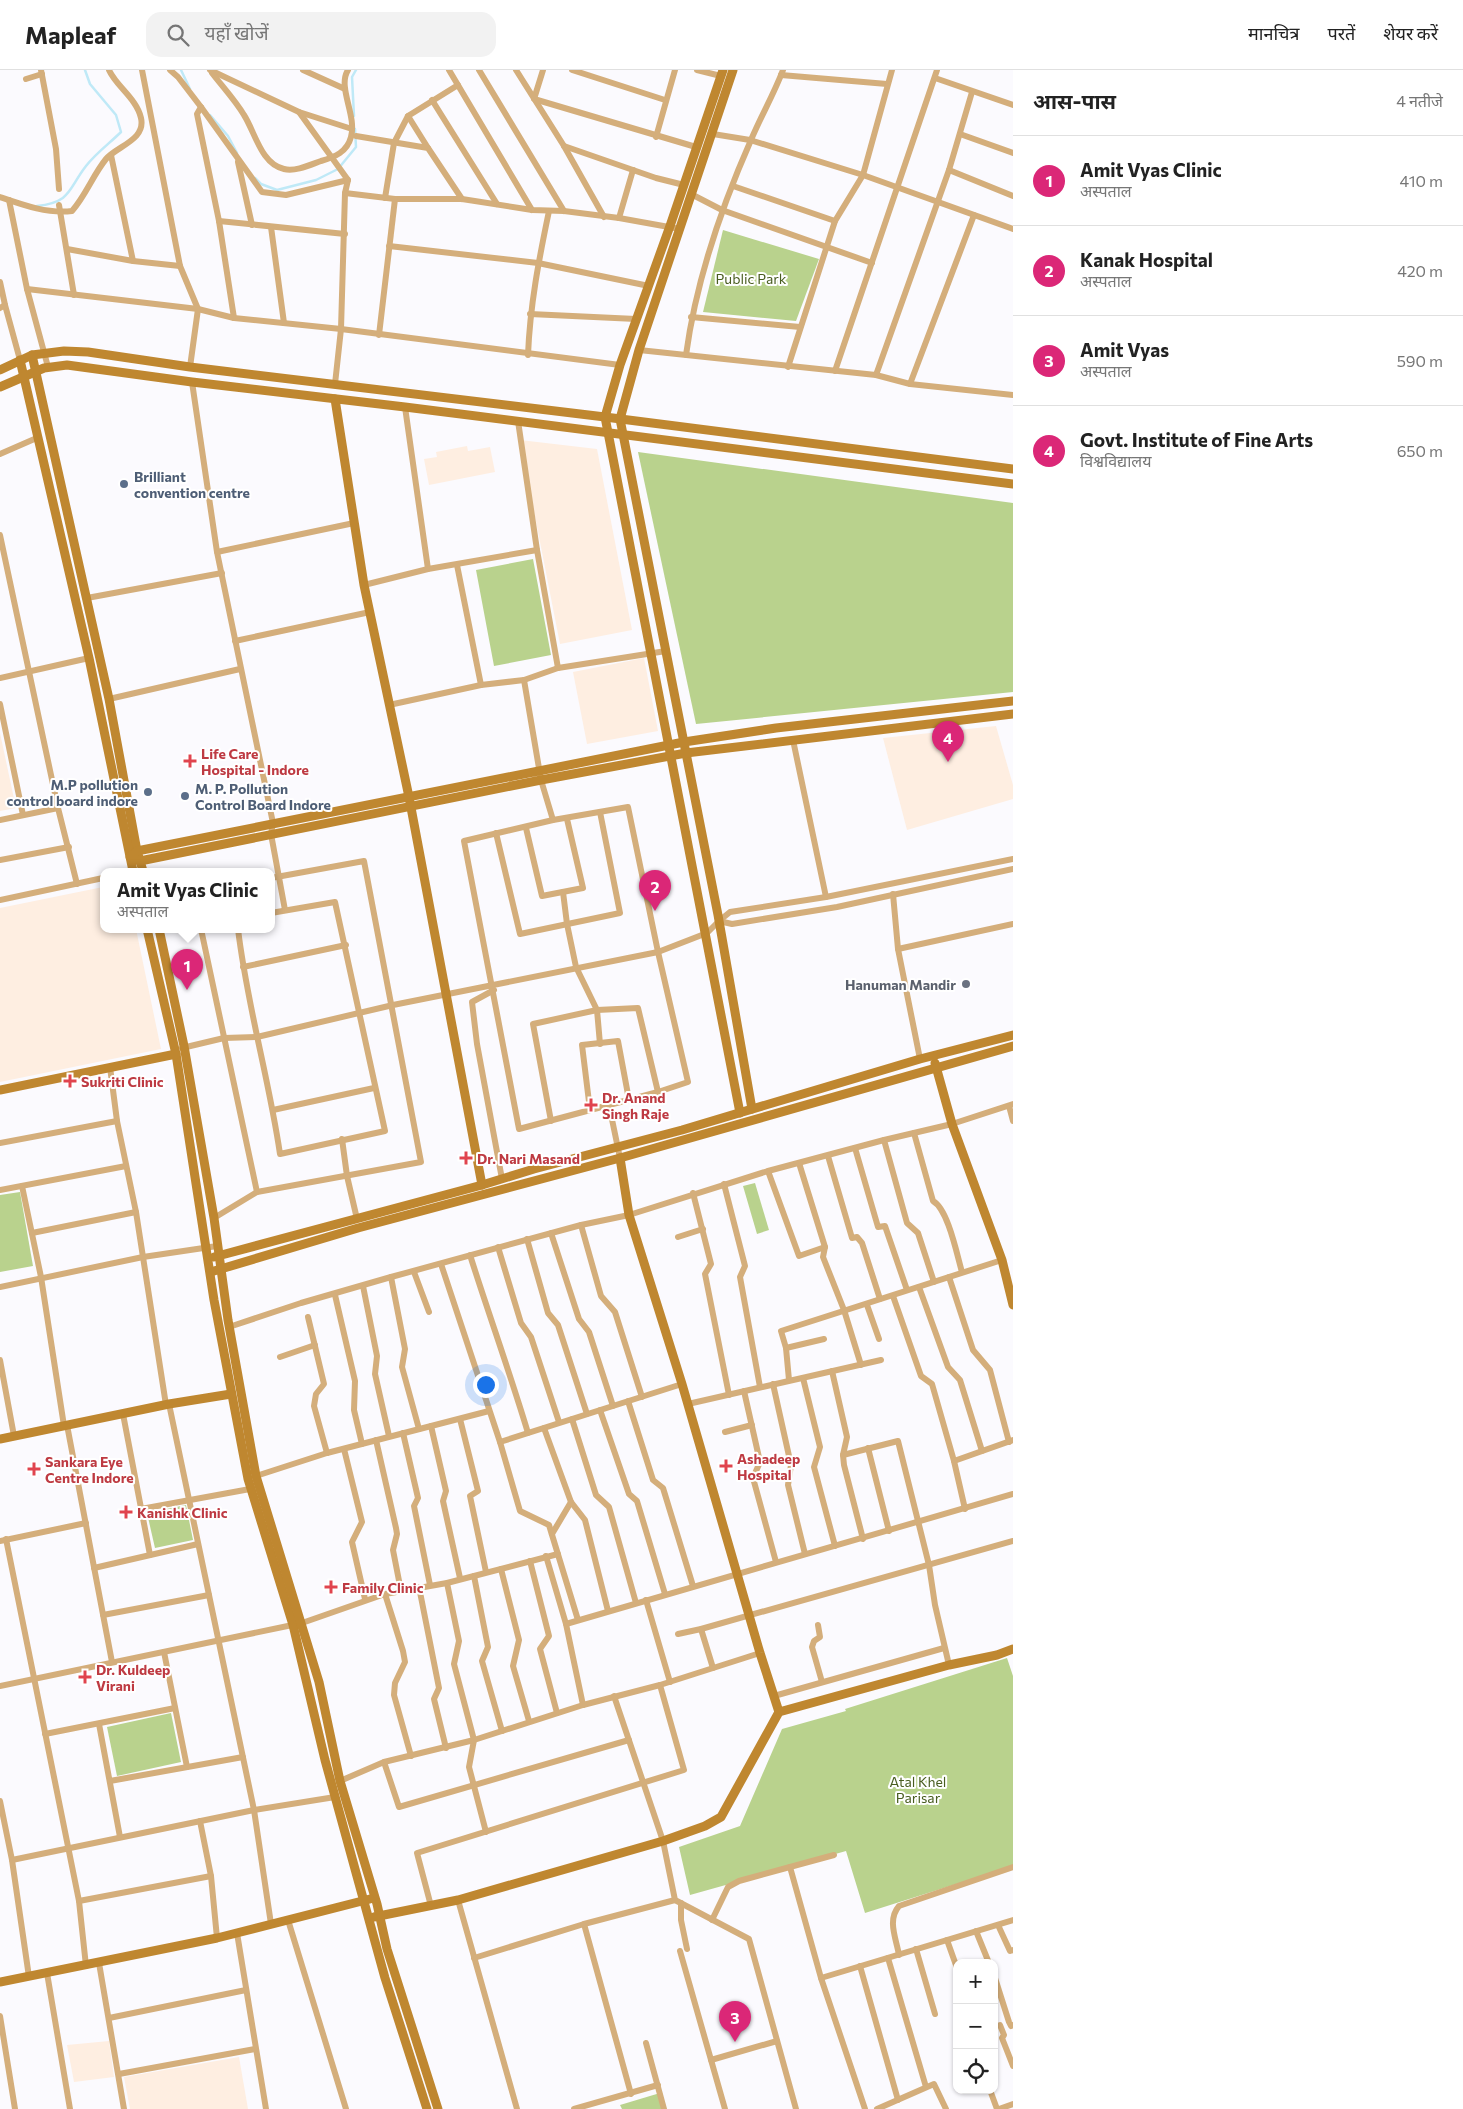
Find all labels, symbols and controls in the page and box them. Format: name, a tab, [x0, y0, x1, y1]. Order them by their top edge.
search box	[146, 12, 496, 57]
text: Mapleaf	[25, 20, 116, 49]
icon: search	[164, 21, 192, 49]
text: यहाँ खोजें	[204, 21, 269, 44]
text: मानचित्र	[1248, 22, 1299, 44]
text: परतें	[1327, 22, 1355, 44]
text: शेयर करें	[1383, 22, 1438, 44]
text: आस-पास	[1033, 88, 1116, 113]
text: 4 नतीजे	[1396, 91, 1443, 110]
text: Amit Vyas Clinic	[1080, 158, 1222, 181]
text: 1	[1045, 171, 1053, 190]
text: 410 m	[1400, 171, 1443, 190]
text: अस्पताल	[1080, 181, 1132, 200]
text: Kanak Hospital	[1080, 248, 1213, 271]
text: 2	[1044, 261, 1054, 280]
text: 420 m	[1397, 261, 1443, 280]
park label: Public Park	[716, 270, 787, 287]
text: अस्पताल	[1080, 271, 1132, 290]
text: Amit Vyas	[1080, 338, 1169, 361]
text: 3	[1044, 351, 1054, 370]
text: 590 m	[1397, 351, 1443, 370]
text: अस्पताल	[1080, 361, 1132, 380]
text: Govt. Institute of Fine Arts	[1080, 428, 1313, 451]
text: 4	[1044, 441, 1054, 460]
text: 650 m	[1397, 441, 1443, 460]
text: विश्वविद्यालय	[1080, 451, 1151, 470]
place label: Brilliant convention centre	[134, 468, 250, 501]
marker: Brilliant convention centre	[118, 478, 130, 490]
pin: 4	[932, 721, 964, 762]
place label: Life Care Hospital - Indore	[201, 745, 309, 778]
marker: Life Care Hospital - Indore	[183, 754, 197, 768]
place label: M.P pollution control board indore	[6, 776, 138, 809]
place label: M. P. Pollution Control Board Indore	[195, 780, 331, 813]
marker: M.P pollution control board indore	[142, 786, 154, 798]
marker: M. P. Pollution Control Board Indore	[179, 790, 191, 802]
popup	[100, 868, 275, 933]
pin: 2	[639, 870, 671, 911]
text: Amit Vyas Clinic	[117, 878, 258, 901]
text: अस्पताल	[117, 901, 168, 920]
pin: 1	[171, 949, 203, 990]
place label: Hanuman Mandir	[845, 976, 956, 993]
marker: Hanuman Mandir	[960, 978, 972, 990]
place label: Sukriti Clinic	[81, 1073, 164, 1090]
marker: Sukriti Clinic	[63, 1074, 77, 1088]
place label: Dr. Anand Singh Raje	[602, 1089, 669, 1122]
marker: Dr. Anand Singh Raje	[584, 1098, 598, 1112]
place label: Dr. Nari Masand	[477, 1150, 580, 1167]
marker: Dr. Nari Masand	[459, 1151, 473, 1165]
your location	[473, 1372, 499, 1398]
place label: Ashadeep Hospital	[737, 1450, 800, 1483]
place label: Sankara Eye Centre Indore	[45, 1453, 134, 1486]
marker: Ashadeep Hospital	[719, 1459, 733, 1473]
marker: Sankara Eye Centre Indore	[27, 1462, 41, 1476]
place label: Kanishk Clinic	[137, 1504, 228, 1521]
marker: Kanishk Clinic	[119, 1505, 133, 1519]
place label: Family Clinic	[342, 1579, 424, 1596]
marker: Family Clinic	[324, 1580, 338, 1594]
place label: Dr. Kuldeep Virani	[96, 1661, 170, 1694]
marker: Dr. Kuldeep Virani	[78, 1670, 92, 1684]
park label: Atal Khel Parisar	[890, 1773, 946, 1806]
map controls	[953, 1959, 998, 2094]
button: +	[953, 1959, 998, 2004]
pin: 3	[719, 2001, 751, 2042]
button: −	[953, 2004, 998, 2049]
button: locate	[953, 2049, 998, 2094]

